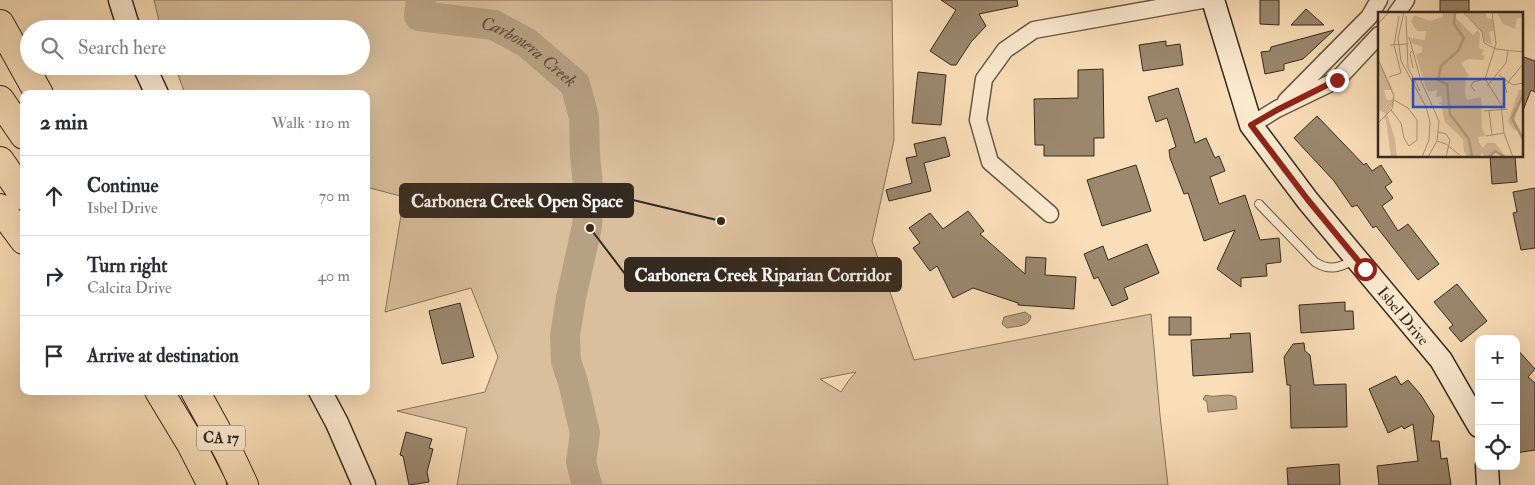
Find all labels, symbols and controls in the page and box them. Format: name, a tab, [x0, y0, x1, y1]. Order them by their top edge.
inset map	[1378, 12, 1522, 158]
water label: Carbonera Creek	[480, 13, 581, 92]
search box	[20, 20, 370, 75]
icon: search	[38, 34, 66, 62]
text: Search here	[78, 36, 166, 60]
route end	[1326, 69, 1349, 92]
text: 2 min	[40, 109, 88, 136]
text: Walk · 110 m	[272, 113, 350, 133]
text: Continue	[87, 174, 158, 198]
icon: ahead	[40, 182, 68, 210]
callout: Carbonera Creek Open Space	[400, 184, 633, 217]
text: 70 m	[319, 186, 350, 206]
text: Carbonera Creek Open Space	[411, 190, 624, 213]
text: Isbel Drive	[87, 198, 158, 218]
text: Turn right	[87, 254, 167, 278]
callout: Carbonera Creek Riparian Corridor	[625, 258, 901, 291]
route start	[1354, 258, 1377, 281]
icon: right	[40, 262, 68, 290]
text: Carbonera Creek Riparian Corridor	[635, 264, 892, 287]
text: 40 m	[317, 266, 350, 286]
text: Calcita Drive	[87, 278, 172, 298]
street label: Isbel Drive	[1373, 283, 1434, 350]
map controls	[1475, 335, 1520, 470]
button: +	[1475, 335, 1520, 380]
icon: arrive	[40, 342, 68, 370]
text: Arrive at destination	[87, 344, 239, 368]
button: −	[1475, 380, 1520, 425]
button: locate	[1475, 425, 1520, 470]
road number: CA 17	[197, 426, 245, 450]

